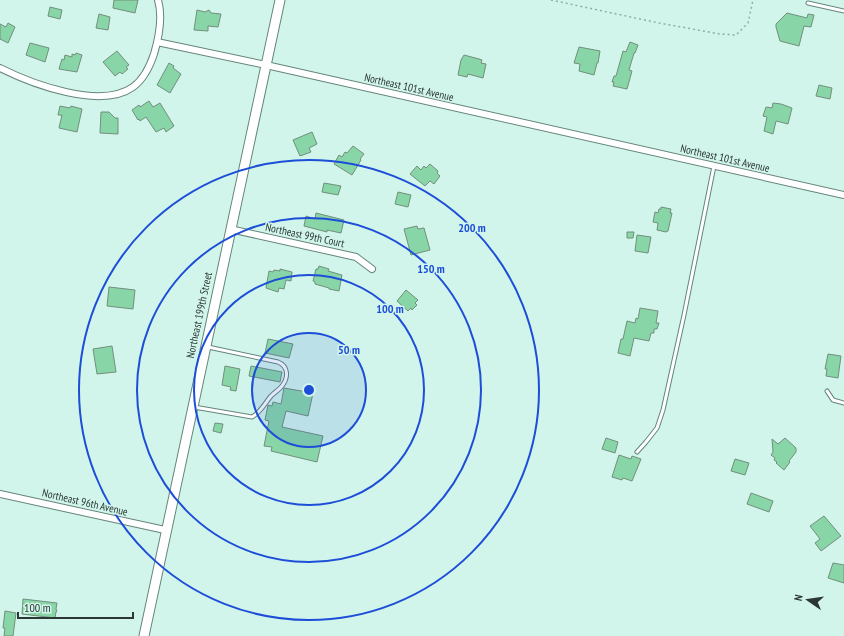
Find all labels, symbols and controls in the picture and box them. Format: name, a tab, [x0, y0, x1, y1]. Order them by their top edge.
street label: Northeast 101st Avenue	[363, 70, 455, 104]
street label: Northeast 101st Avenue	[679, 141, 771, 175]
street label: Northeast 99th Court	[264, 220, 346, 250]
text: 200 m	[458, 220, 486, 235]
text: 150 m	[417, 261, 445, 276]
street label: Northeast 199th Street	[183, 271, 215, 359]
text: 100 m	[376, 301, 404, 316]
text: 50 m	[338, 342, 360, 357]
centre of rings	[302, 383, 316, 397]
street label: Northeast 96th Avenue	[41, 485, 130, 519]
north arrow	[788, 580, 828, 620]
text: N	[791, 593, 806, 602]
scale bar	[18, 594, 133, 620]
text: 100 m	[24, 600, 51, 615]

